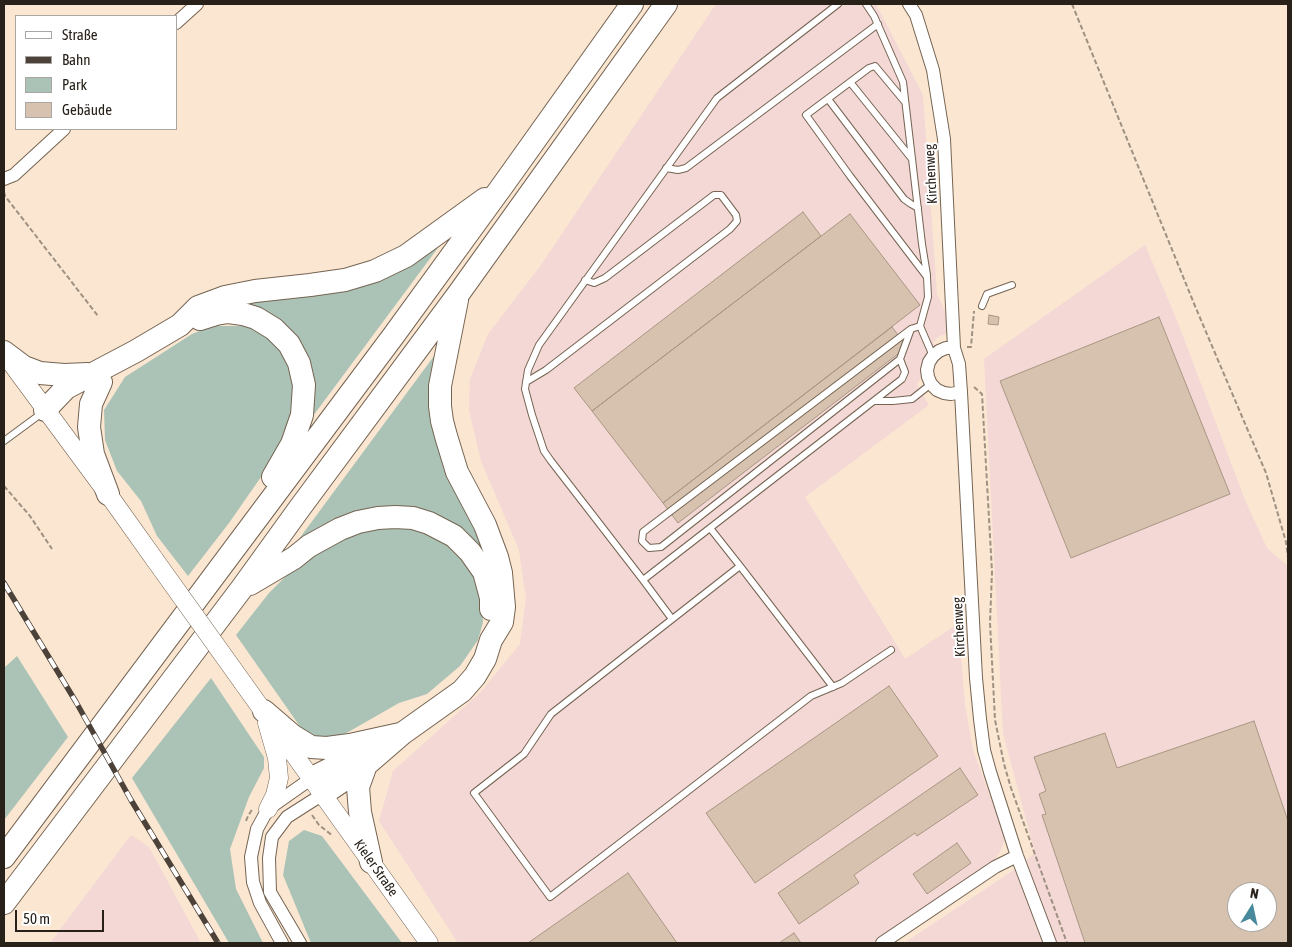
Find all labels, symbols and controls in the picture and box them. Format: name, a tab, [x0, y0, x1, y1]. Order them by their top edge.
legend	[15, 15, 178, 130]
text: Straße	[62, 26, 98, 43]
text: Bahn	[62, 51, 91, 68]
text: Park	[62, 76, 87, 93]
text: Gebäude	[62, 101, 112, 118]
street label: Kirchenweg	[921, 144, 941, 204]
street label: Kirchenweg	[949, 597, 969, 657]
street label: Kieler Straße	[350, 836, 402, 900]
north arrow	[1227, 882, 1277, 932]
text: N	[1249, 885, 1260, 902]
scale bar	[18, 900, 106, 932]
text: 50 m	[23, 910, 50, 927]

